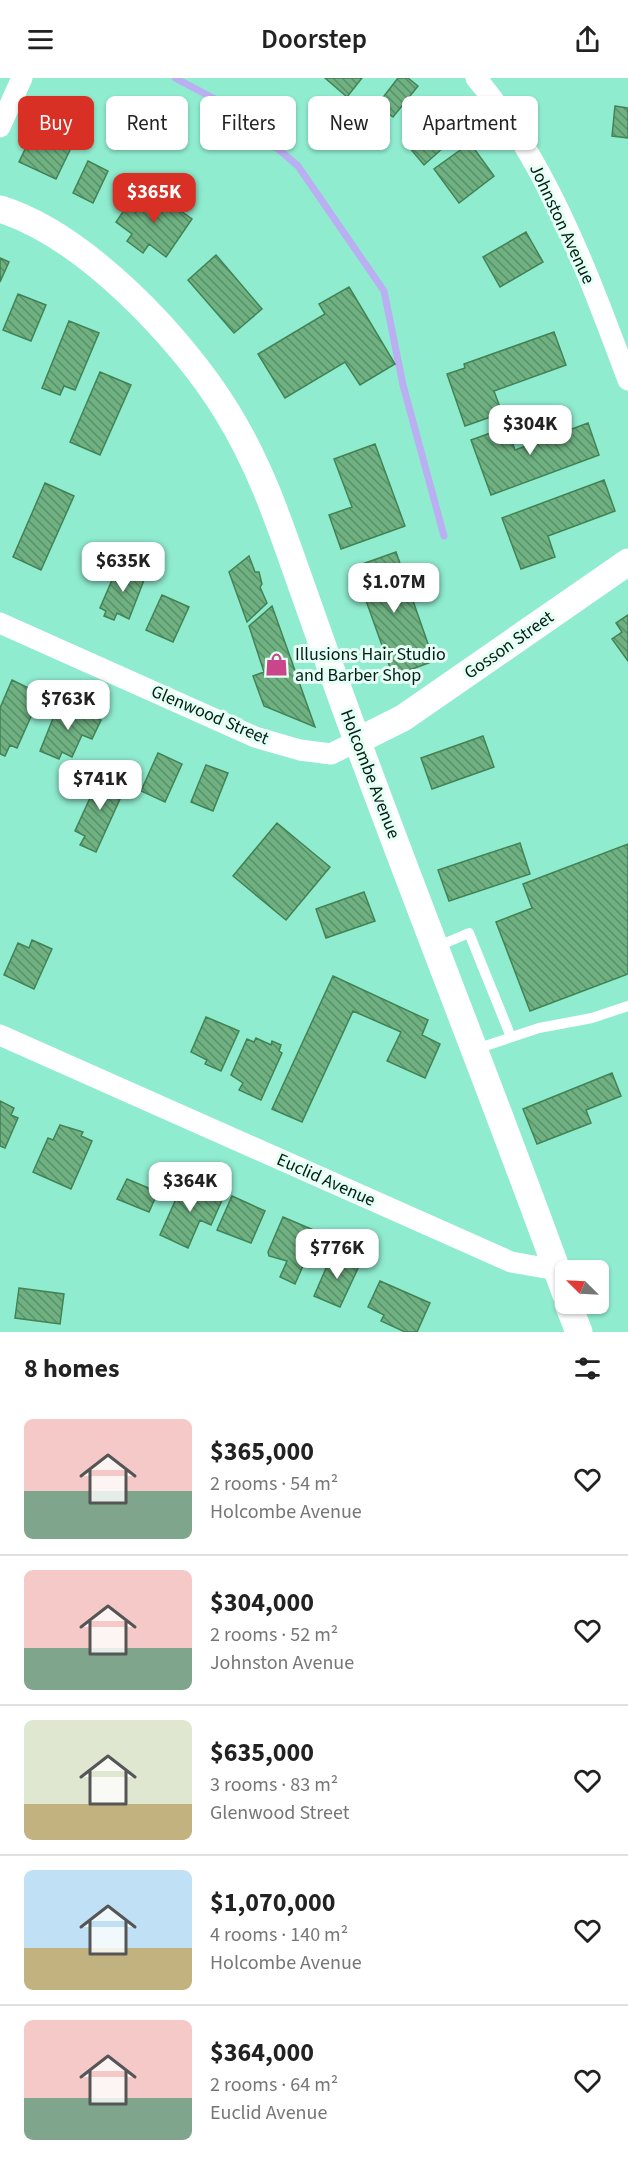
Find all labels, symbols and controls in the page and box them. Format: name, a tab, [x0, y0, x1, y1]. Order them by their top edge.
text: Doorstep	[261, 20, 367, 59]
icon: menu	[24, 23, 57, 56]
icon: share	[571, 23, 604, 56]
chip: Buy	[18, 96, 94, 150]
chip: Rent	[106, 96, 188, 150]
chip: Filters	[200, 96, 296, 150]
chip: New	[308, 96, 390, 150]
chip: Apartment	[402, 96, 538, 150]
street label: Johnston Avenue	[523, 160, 601, 288]
pin: $365K	[112, 173, 196, 224]
text: $365K	[127, 178, 181, 206]
pin: $304K	[488, 405, 572, 456]
text: $304K	[503, 410, 557, 438]
pin: $635K	[81, 542, 165, 593]
text: $635K	[96, 547, 150, 575]
pin: $1.07M	[345, 563, 443, 614]
text: $1.07M	[362, 568, 426, 596]
street label: Gosson Street	[459, 605, 559, 685]
place label: Illusions Hair Studio and Barber Shop	[295, 642, 446, 688]
shop icon: Illusions Hair Studio and Barber Shop	[264, 651, 290, 677]
street label: Glenwood Street	[147, 679, 273, 751]
pin: $763K	[26, 680, 110, 731]
text: $763K	[41, 685, 95, 713]
street label: Holcombe Avenue	[334, 706, 406, 842]
pin: $741K	[58, 760, 142, 811]
text: $741K	[73, 765, 127, 793]
street label: Euclid Avenue	[273, 1147, 379, 1213]
pin: $364K	[148, 1162, 232, 1213]
text: $364K	[163, 1167, 217, 1195]
pin: $776K	[295, 1229, 379, 1280]
text: $776K	[310, 1234, 364, 1262]
north arrow	[555, 1260, 609, 1314]
map controls	[555, 1260, 609, 1314]
text: 8 homes	[24, 1350, 119, 1387]
icon: filters	[571, 1352, 604, 1385]
text: $365,000	[210, 1433, 314, 1470]
icon: home	[72, 1443, 144, 1515]
icon: heart	[571, 1463, 604, 1496]
text: 2 rooms · 54 m²	[210, 1470, 338, 1498]
text: Holcombe Avenue	[210, 1498, 362, 1526]
text: $304,000	[210, 1584, 314, 1621]
icon: home	[72, 1594, 144, 1666]
icon: heart	[571, 1614, 604, 1647]
text: 2 rooms · 52 m²	[210, 1621, 338, 1649]
text: Johnston Avenue	[210, 1649, 354, 1677]
text: $635,000	[210, 1734, 314, 1771]
icon: home	[72, 1744, 144, 1816]
icon: heart	[571, 1764, 604, 1797]
text: 3 rooms · 83 m²	[210, 1771, 338, 1799]
text: Glenwood Street	[210, 1799, 350, 1827]
text: $1,070,000	[210, 1884, 335, 1921]
icon: home	[72, 1894, 144, 1966]
icon: heart	[571, 1914, 604, 1947]
text: 4 rooms · 140 m²	[210, 1921, 348, 1949]
text: Holcombe Avenue	[210, 1949, 362, 1977]
text: $364,000	[210, 2034, 314, 2071]
icon: home	[72, 2044, 144, 2116]
icon: heart	[571, 2064, 604, 2097]
text: 2 rooms · 64 m²	[210, 2071, 338, 2099]
text: Euclid Avenue	[210, 2099, 327, 2127]

